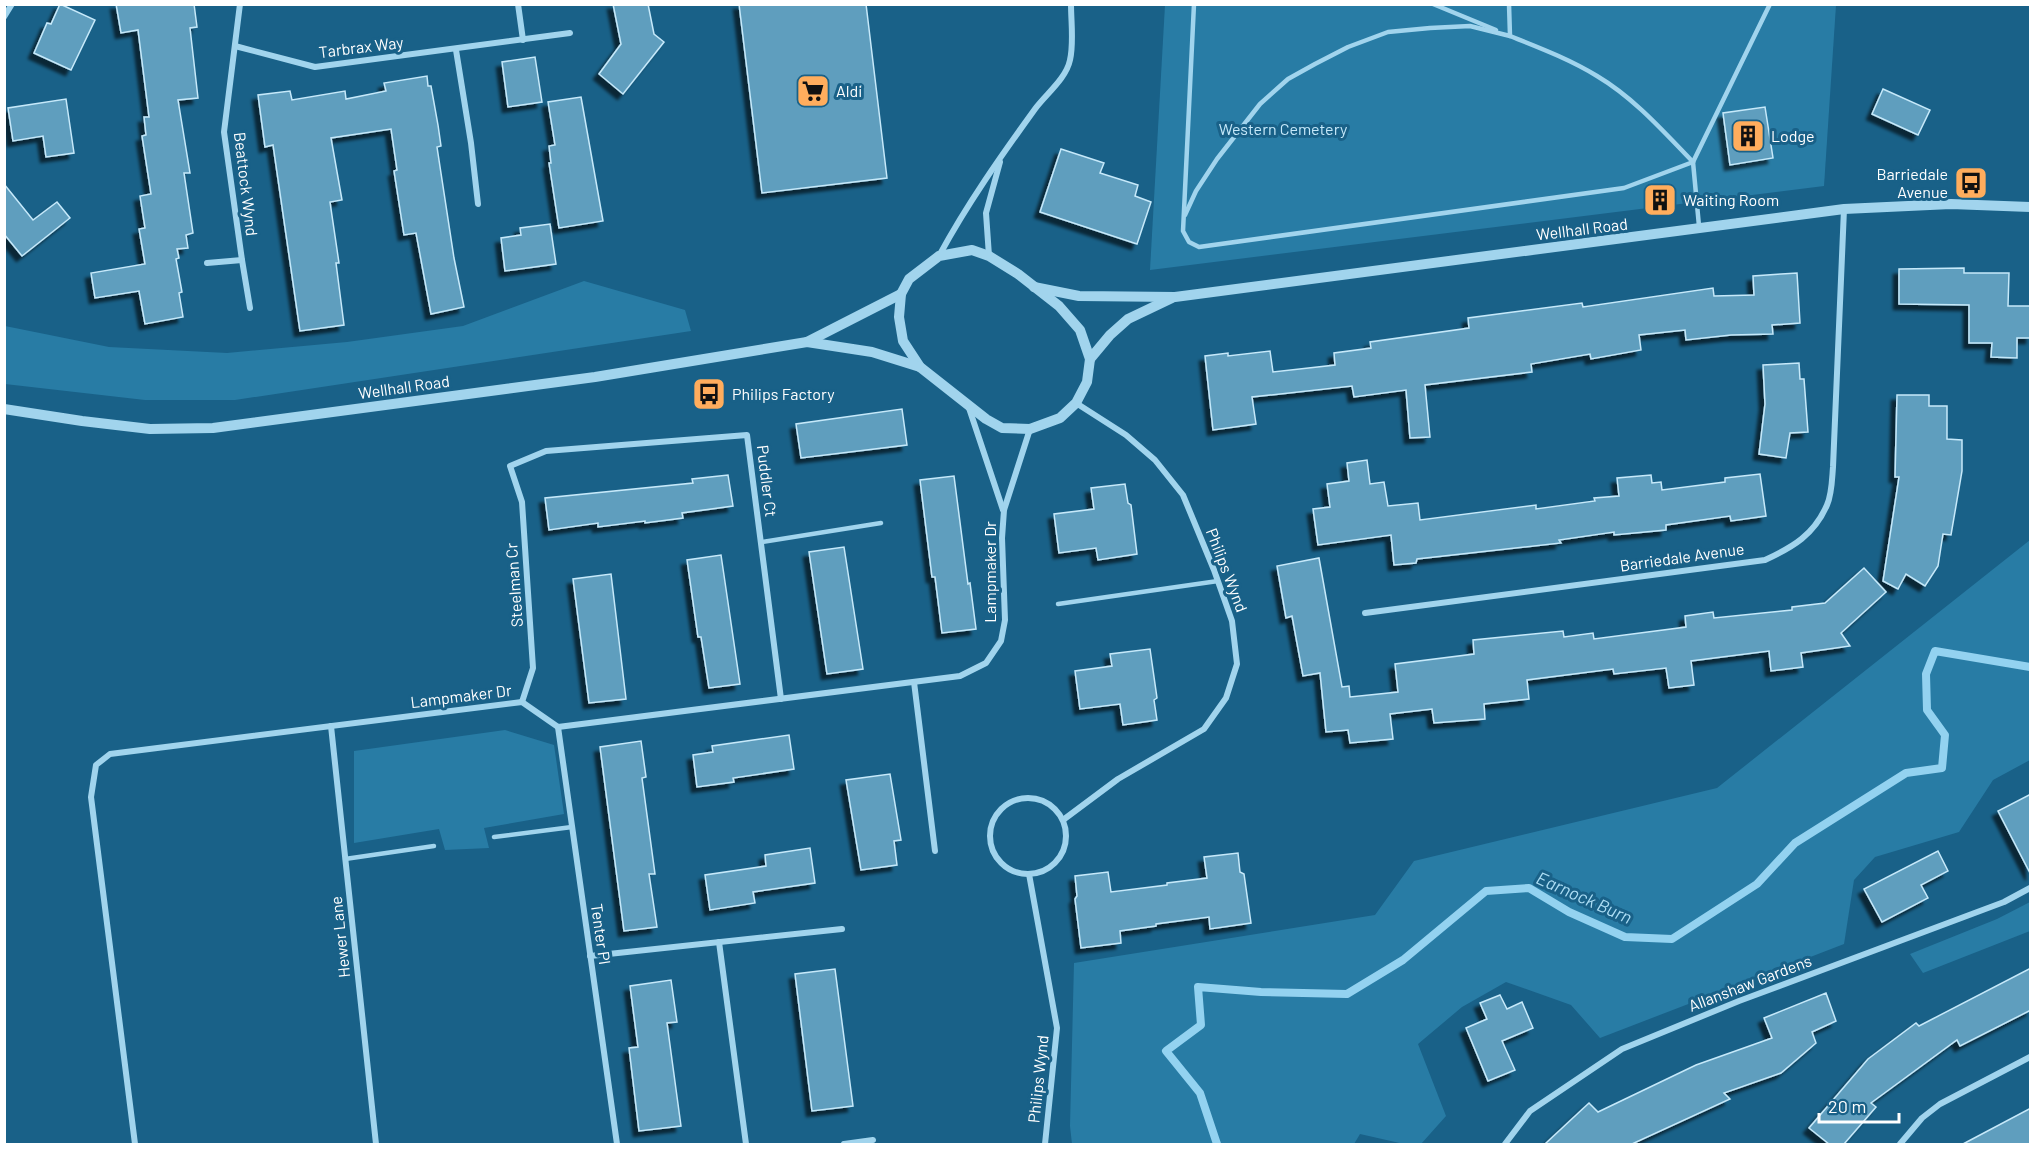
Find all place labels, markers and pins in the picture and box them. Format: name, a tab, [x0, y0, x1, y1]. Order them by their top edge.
supermarket icon: Aldi	[795, 73, 831, 109]
place label: Aldi	[836, 81, 862, 100]
building icon: Lodge	[1730, 118, 1766, 154]
place label: Lodge	[1771, 126, 1815, 145]
place label: Barriedale Avenue	[1877, 164, 1948, 201]
bus stop icon: Barriedale Avenue	[1953, 165, 1989, 201]
building icon: Waiting Room	[1642, 182, 1678, 218]
place label: Waiting Room	[1683, 190, 1779, 209]
bus stop icon: Philips Factory	[691, 376, 727, 412]
place label: Philips Factory	[732, 384, 835, 403]

